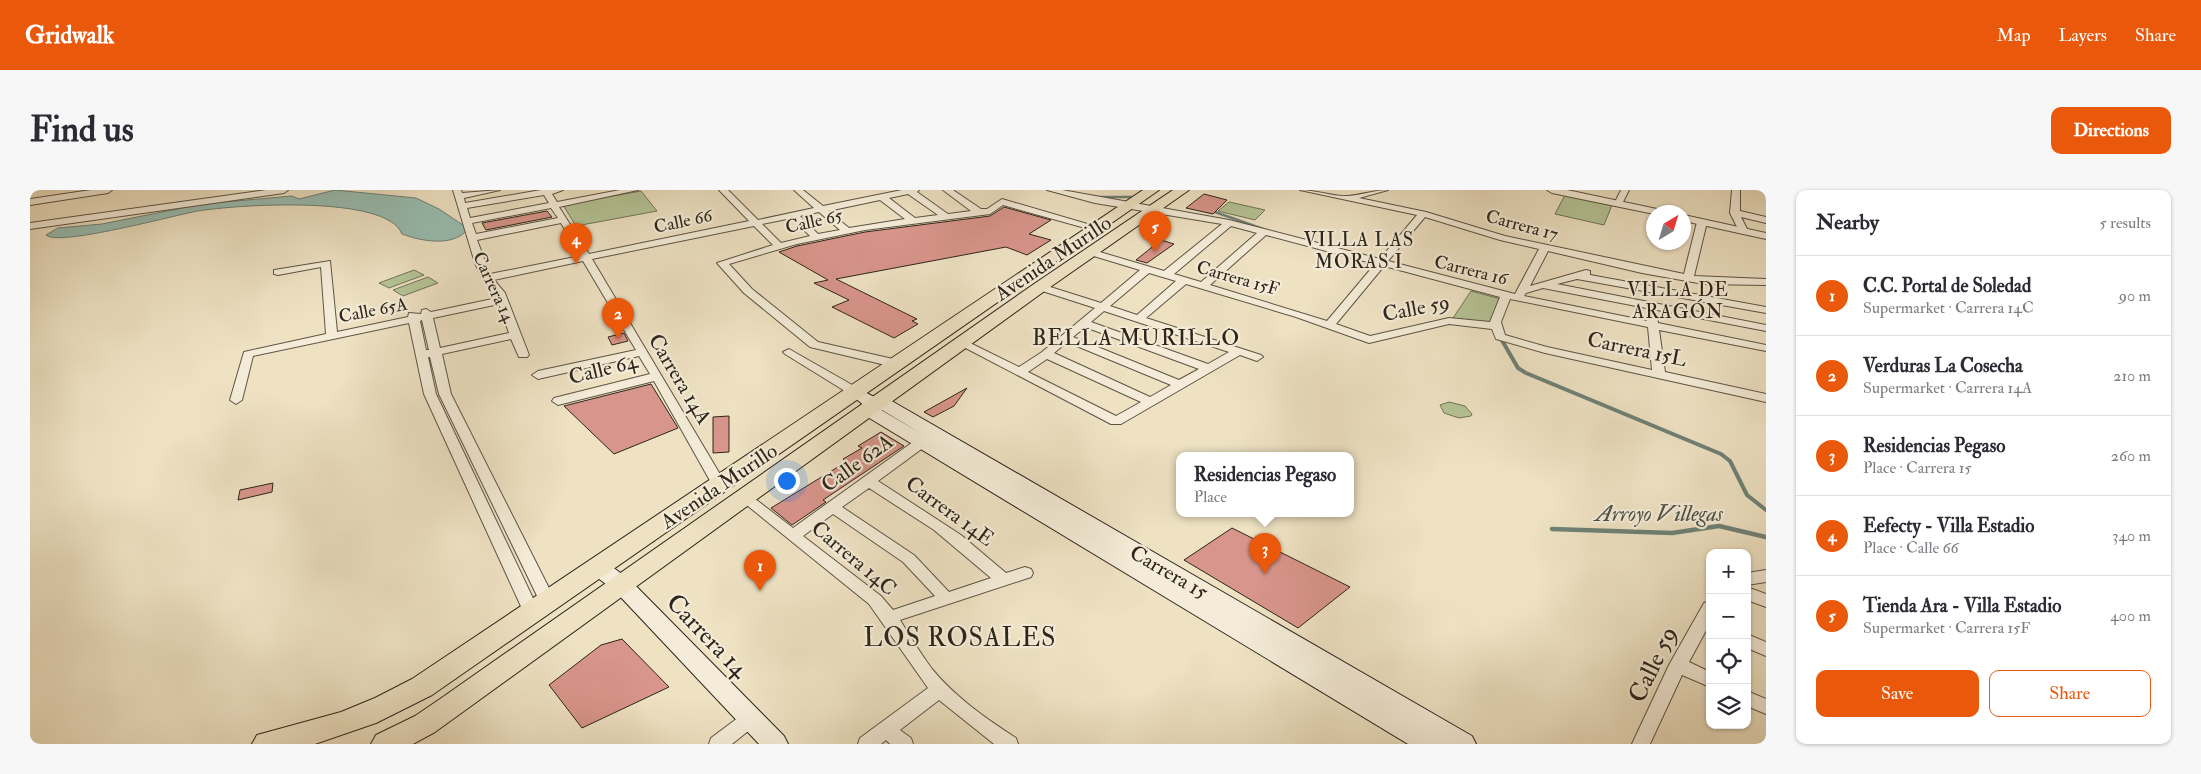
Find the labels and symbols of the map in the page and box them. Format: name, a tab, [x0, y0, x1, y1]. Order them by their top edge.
street label: Calle 66	[652, 204, 715, 239]
street label: Calle 65	[783, 204, 845, 239]
street label: Carrera 17	[1483, 205, 1561, 246]
north arrow	[1646, 205, 1691, 250]
street label: Avenida Murillo	[989, 209, 1117, 308]
pin: 5	[1139, 211, 1171, 252]
pin: 4	[560, 223, 592, 264]
district label: VILLA LAS MORAS I	[1304, 228, 1414, 274]
street label: Carrera 14	[467, 248, 520, 327]
street label: Carrera 16	[1432, 250, 1511, 291]
street label: Carrera 15F	[1194, 256, 1282, 301]
district label: VILLA DE ARAGÓN	[1627, 278, 1729, 324]
street label: Calle 59	[1380, 289, 1452, 328]
street label: Calle 65A	[337, 292, 410, 328]
pin: 2	[602, 298, 634, 339]
district label: BELLA MURILLO	[1032, 324, 1240, 352]
street label: Carrera 15L	[1585, 326, 1689, 373]
street label: Carrera 14A	[642, 329, 717, 430]
street label: Calle 64	[566, 348, 642, 391]
street label: Calle 62A	[816, 428, 899, 499]
street label: Avenida Murillo	[655, 437, 783, 536]
your location	[774, 468, 800, 494]
street label: Carrera 14E	[900, 470, 999, 553]
water label: Arroyo Villegas	[1593, 500, 1724, 528]
street label: Carrera 14C	[805, 515, 902, 602]
pin: 3	[1249, 533, 1281, 574]
street label: Carrera 15	[1125, 539, 1213, 606]
pin: 1	[744, 550, 776, 591]
street label: Carrera 14	[659, 588, 756, 686]
district label: LOS ROSALES	[863, 622, 1057, 654]
street label: Calle 59	[1622, 622, 1685, 708]

